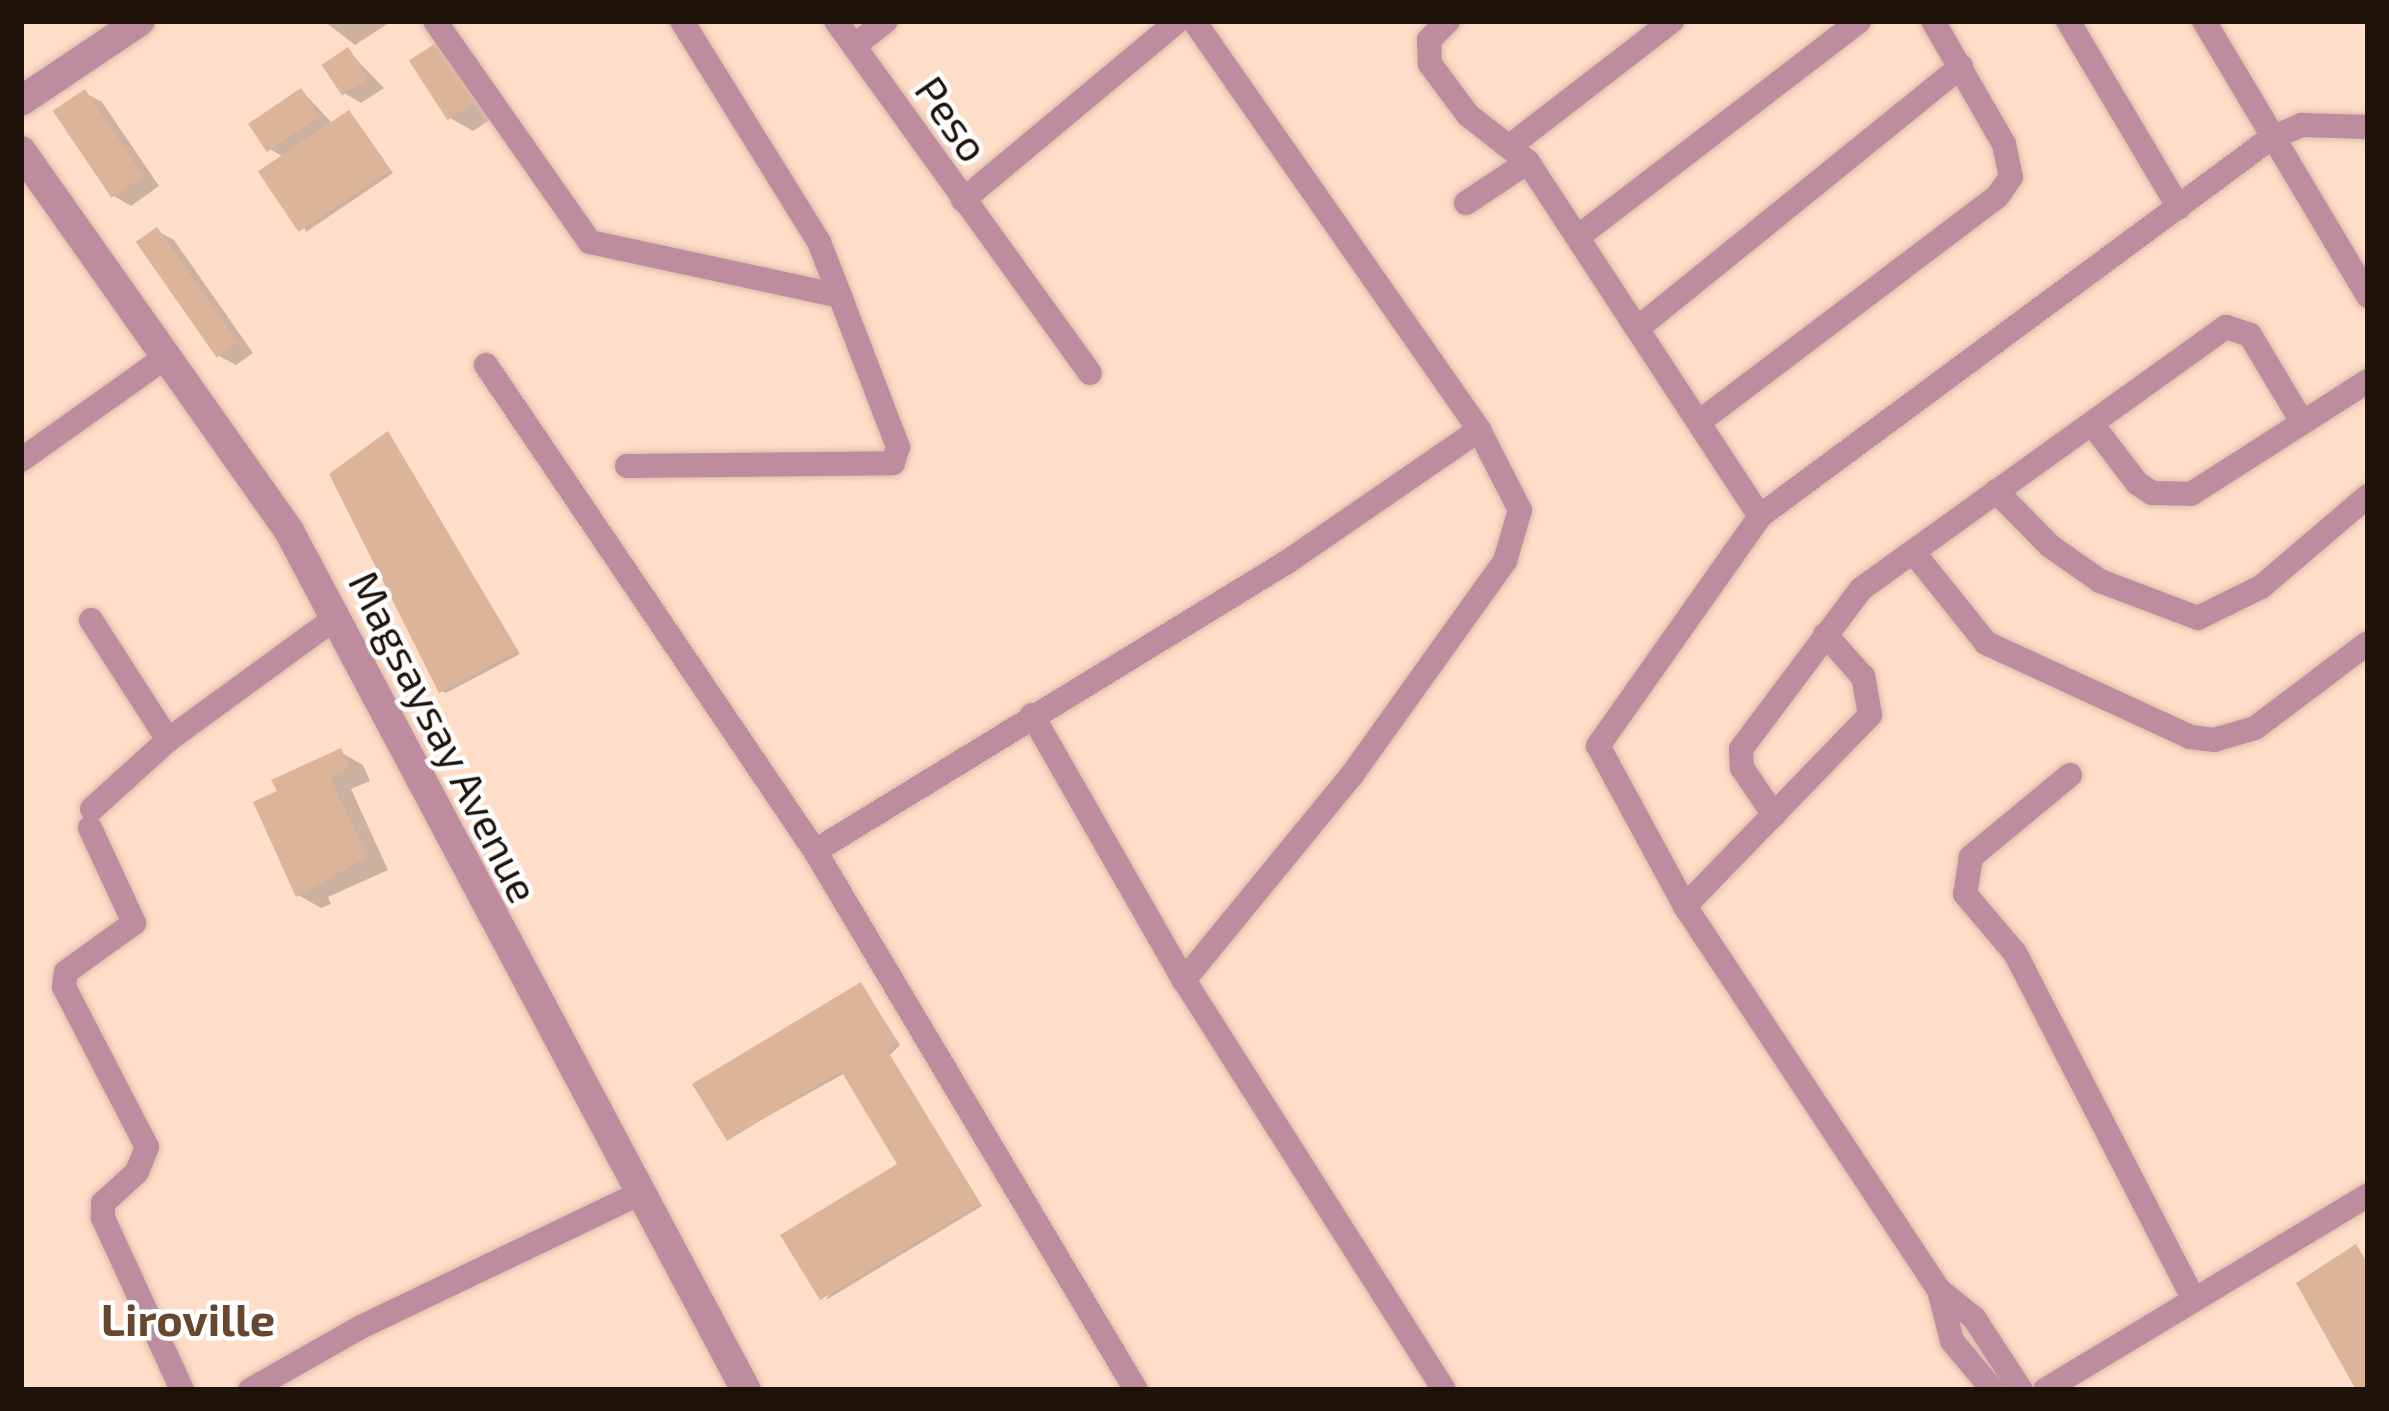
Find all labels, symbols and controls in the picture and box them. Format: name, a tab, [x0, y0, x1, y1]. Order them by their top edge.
street label: Peso	[906, 66, 1000, 170]
street label: Magsaysay Avenue	[339, 561, 551, 911]
district label: Liroville	[101, 1292, 275, 1346]

